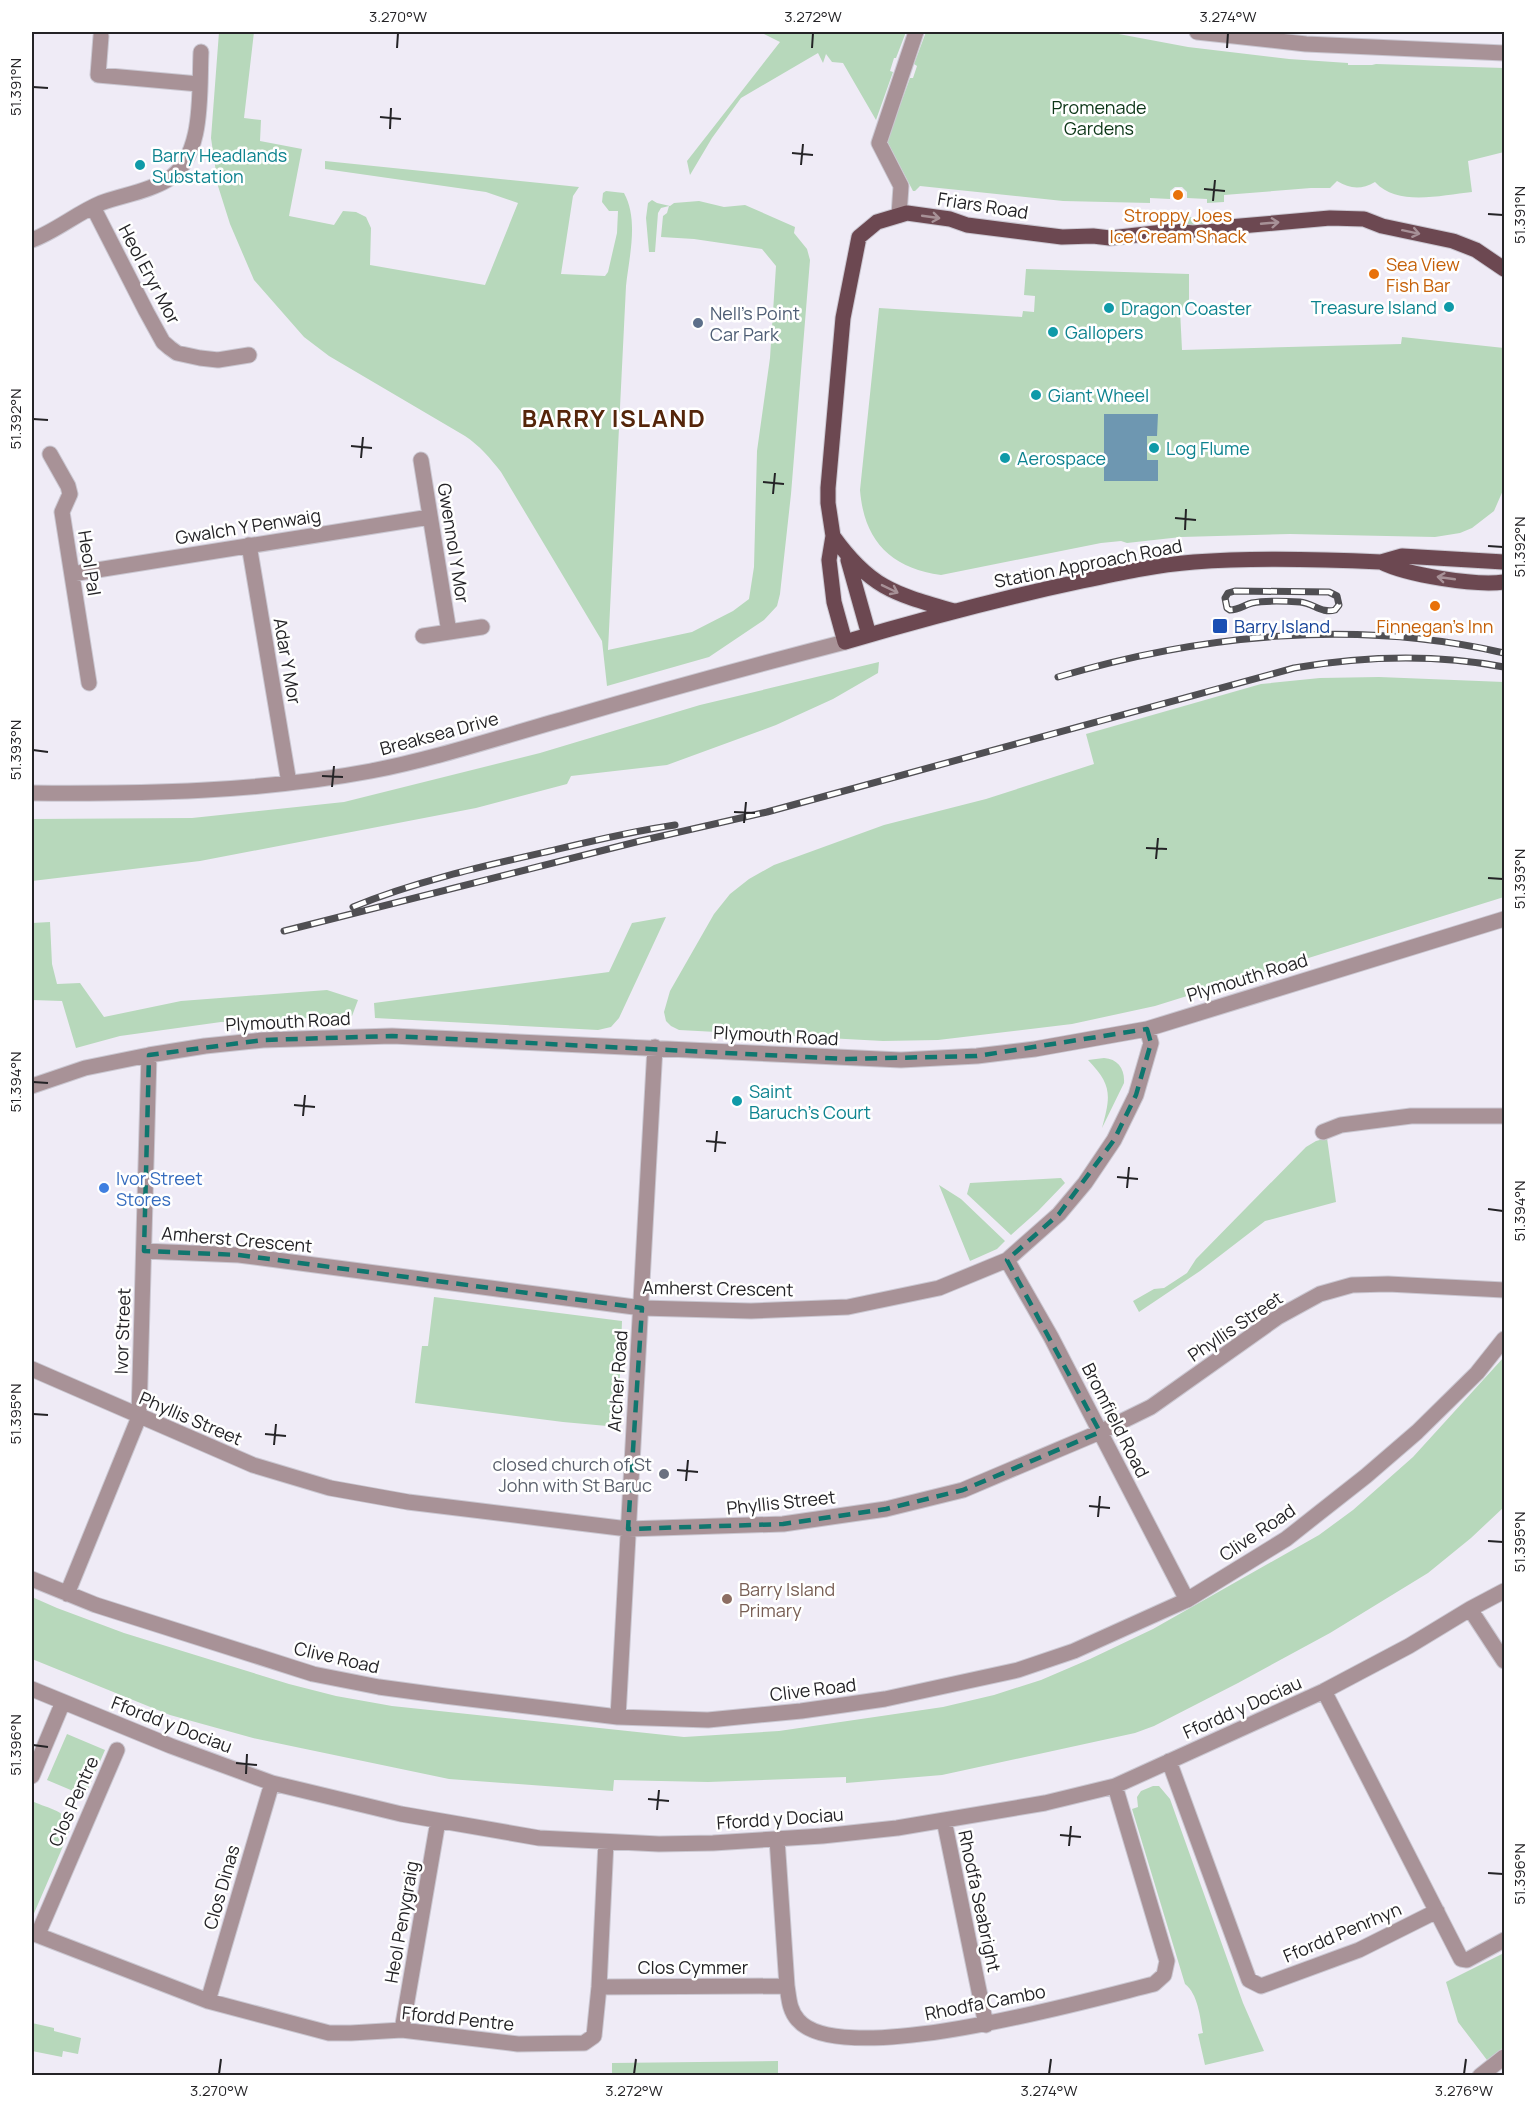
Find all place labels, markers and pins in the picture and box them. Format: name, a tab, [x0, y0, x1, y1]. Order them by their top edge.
place label: Barry Headlands Substation	[152, 143, 287, 188]
marker: Barry Headlands Substation	[133, 158, 147, 172]
marker: Stroppy Joes Ice Cream Shack	[1171, 188, 1185, 202]
place label: Stroppy Joes Ice Cream Shack	[1109, 203, 1248, 248]
place label: Sea View Fish Bar	[1386, 252, 1460, 297]
marker: Sea View Fish Bar	[1367, 267, 1381, 281]
place label: Treasure Island	[1311, 295, 1437, 319]
place label: Dragon Coaster	[1121, 296, 1252, 320]
marker: Treasure Island	[1442, 300, 1456, 314]
place label: Nell's Point Car Park	[710, 301, 800, 346]
marker: Dragon Coaster	[1102, 301, 1116, 315]
marker: Nell's Point Car Park	[691, 316, 705, 330]
place label: Gallopers	[1065, 320, 1144, 344]
marker: Gallopers	[1046, 325, 1060, 339]
place label: Giant Wheel	[1048, 383, 1149, 407]
marker: Giant Wheel	[1029, 388, 1043, 402]
place label: Log Flume	[1166, 436, 1250, 460]
marker: Log Flume	[1147, 441, 1161, 455]
place label: Aerospace	[1017, 446, 1106, 470]
marker: Aerospace	[998, 451, 1012, 465]
marker: Finnegan's Inn	[1428, 599, 1442, 613]
place label: Barry Island	[1234, 614, 1330, 638]
place label: Finnegan's Inn	[1377, 614, 1493, 638]
marker: Barry Island	[1211, 617, 1229, 635]
place label: Saint Baruch's Court	[749, 1079, 871, 1124]
marker: Saint Baruch's Court	[730, 1094, 744, 1108]
place label: Ivor Street Stores	[116, 1166, 203, 1211]
marker: Ivor Street Stores	[97, 1181, 111, 1195]
place label: closed church of St John with St Baruc	[492, 1452, 652, 1497]
marker: closed church of St John with St Baruc	[657, 1467, 671, 1481]
place label: Barry Island Primary	[739, 1577, 835, 1622]
marker: Barry Island Primary	[720, 1592, 734, 1606]

